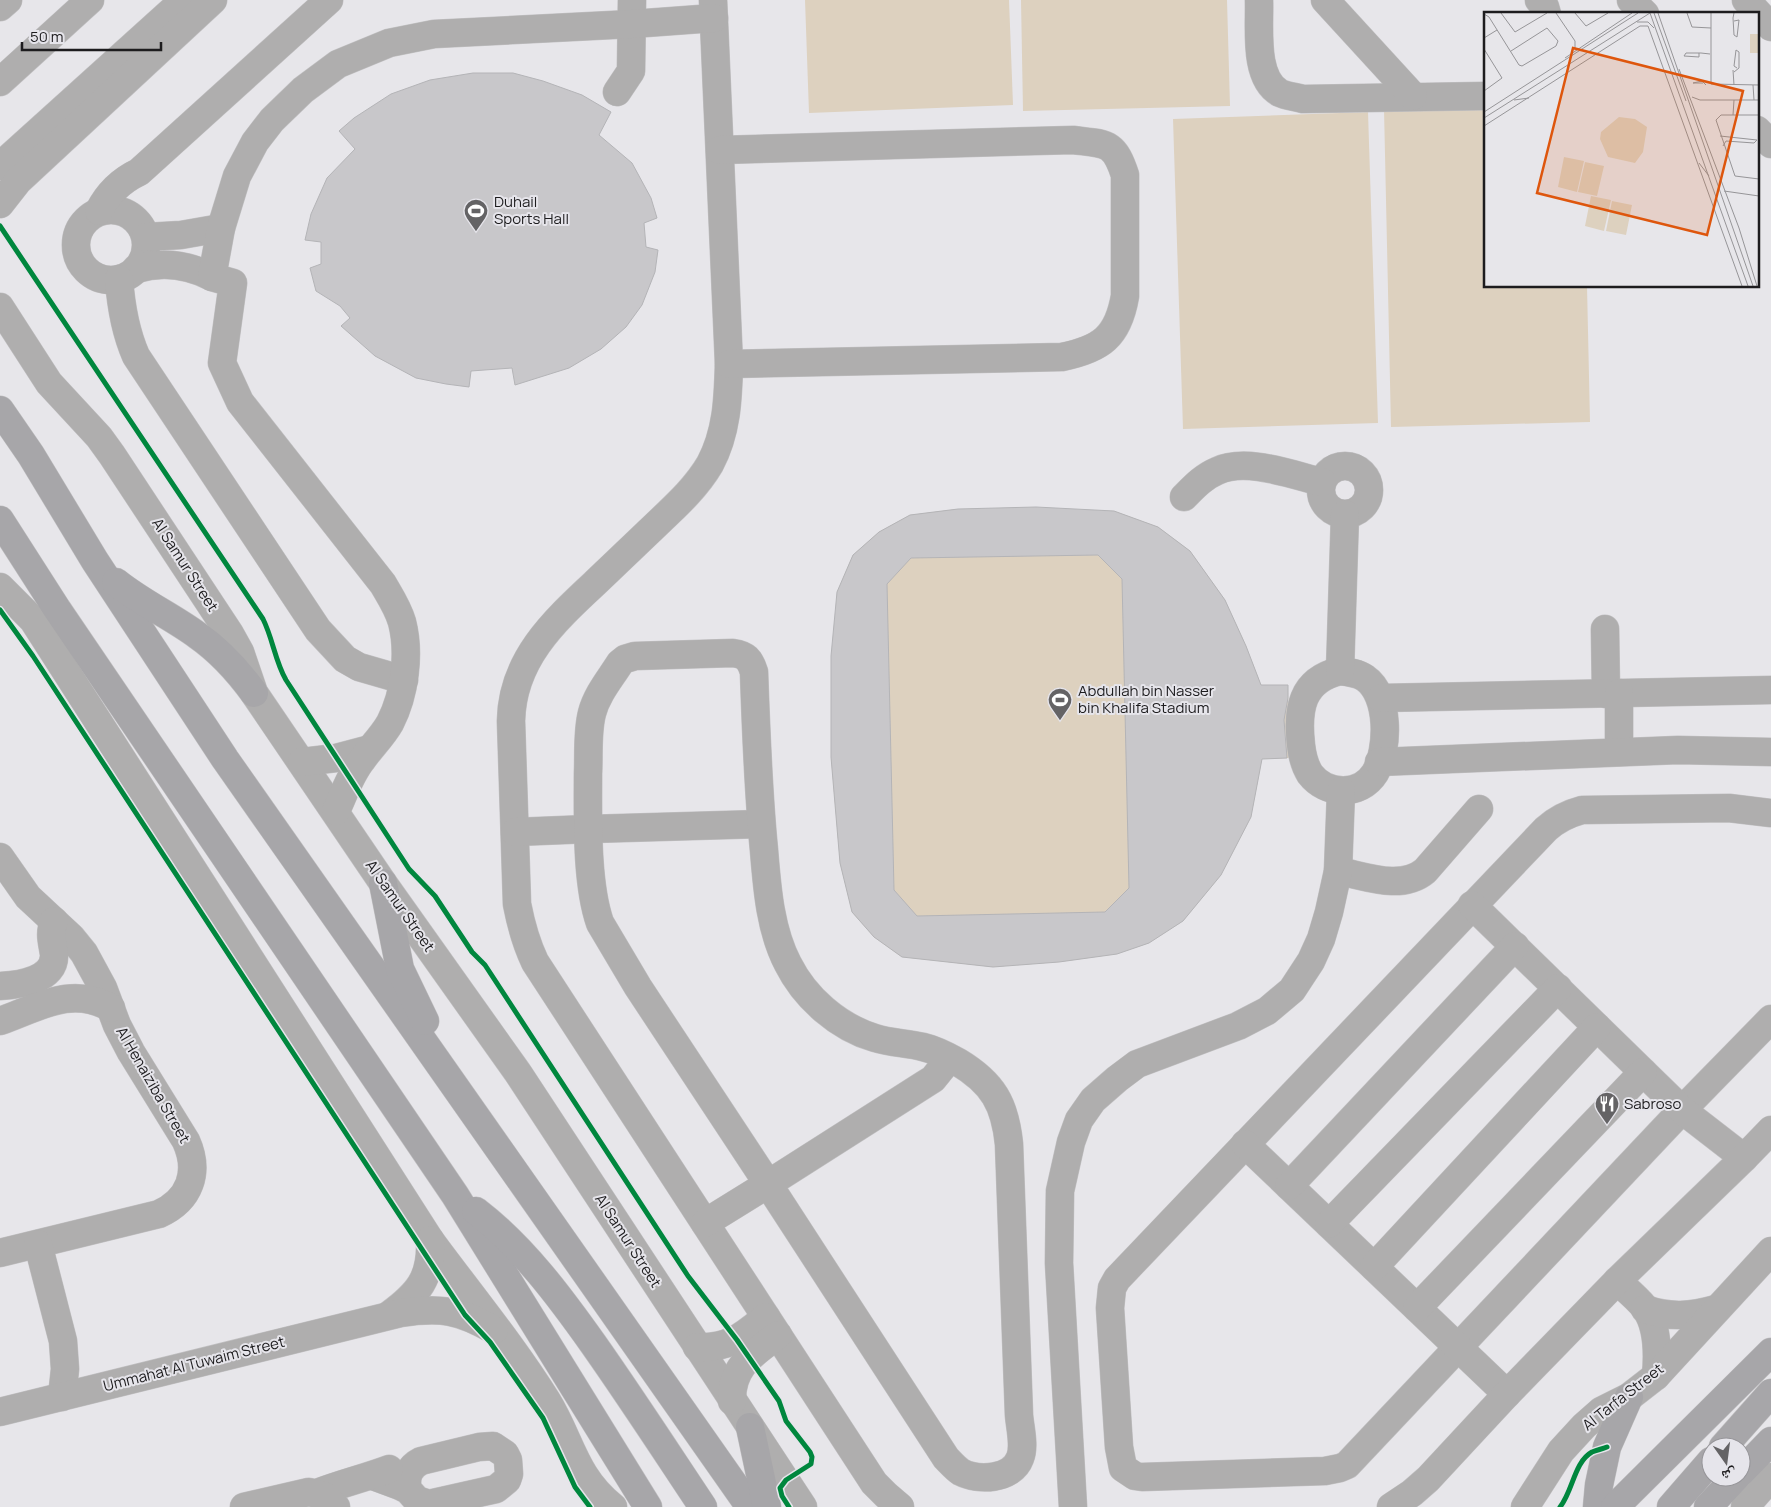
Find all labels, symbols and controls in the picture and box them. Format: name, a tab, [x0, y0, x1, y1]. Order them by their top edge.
inset map	[1484, 12, 1758, 288]
scale bar	[22, 20, 161, 52]
text: 50 m	[30, 26, 64, 47]
place label: Duhail Sports Hall	[494, 191, 569, 229]
sports icon: Duhail Sports Hall	[463, 198, 489, 232]
street label: Al Samur Street	[147, 514, 224, 616]
place label: Abdullah bin Nasser bin Khalifa Stadium	[1078, 680, 1215, 718]
sports icon: Abdullah bin Nasser bin Khalifa Stadium	[1047, 687, 1073, 721]
street label: Al Samur Street	[361, 856, 440, 956]
street label: Al Henaiziba Street	[112, 1023, 195, 1147]
restaurant icon: Sabroso	[1594, 1091, 1620, 1125]
place label: Sabroso	[1624, 1093, 1681, 1114]
street label: Al Samur Street	[590, 1190, 667, 1292]
street label: Ummahat Al Tuwaim Street	[101, 1331, 287, 1396]
street label: Al Tarfa Street	[1578, 1358, 1668, 1435]
north arrow	[1701, 1437, 1751, 1487]
text: ش	[1720, 1464, 1739, 1486]

